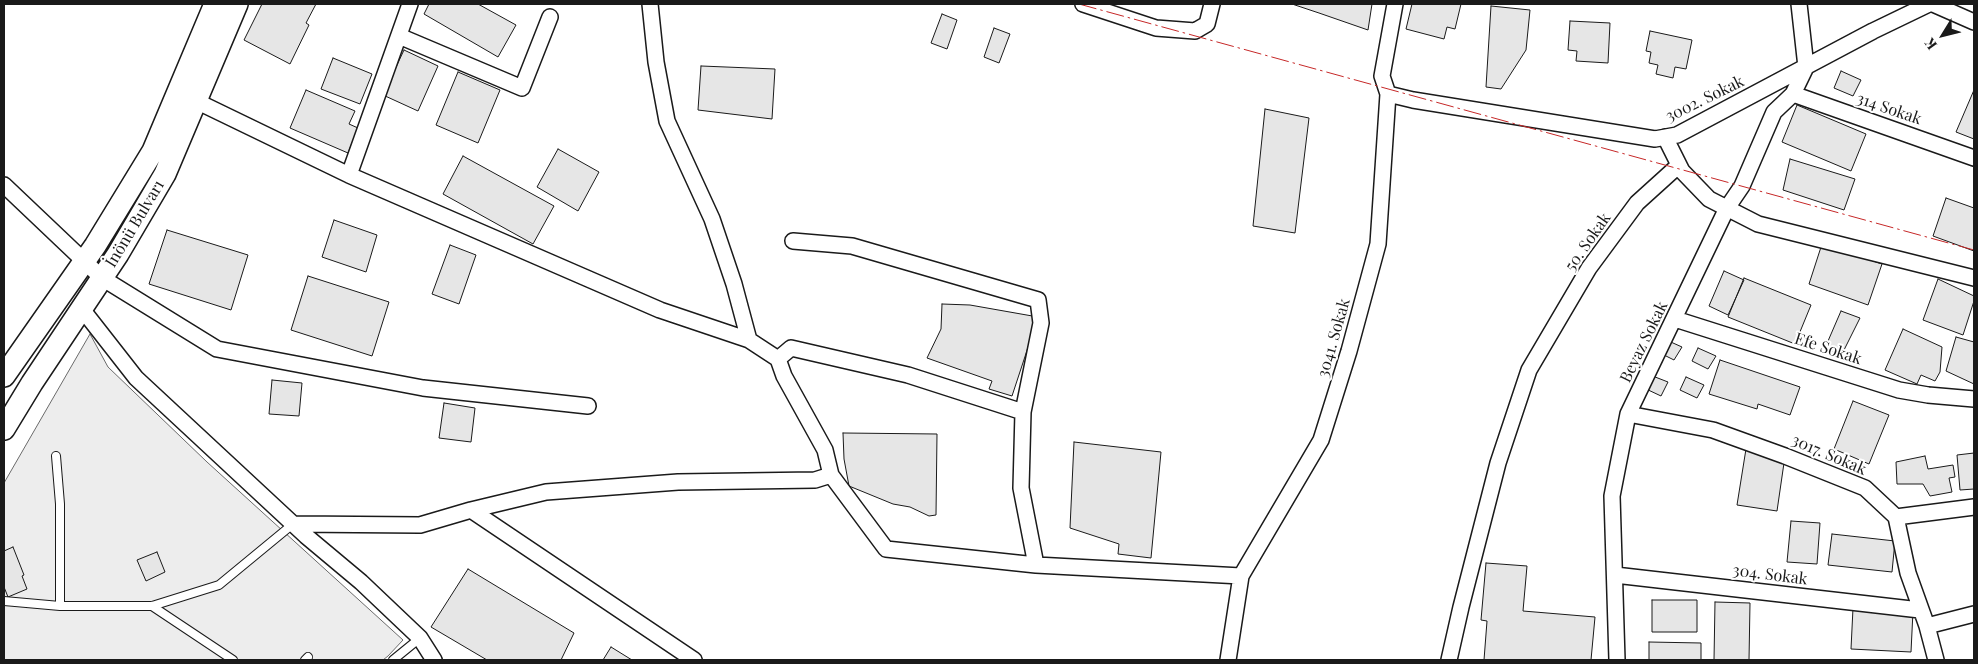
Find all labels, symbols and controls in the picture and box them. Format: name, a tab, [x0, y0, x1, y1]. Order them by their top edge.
north arrow	[1918, 10, 1968, 60]
text: K	[1920, 34, 1941, 54]
street label: 3002. Sokak	[1663, 72, 1747, 126]
street label: 314 Sokak	[1854, 89, 1924, 129]
street label: İnönü Bulvarı	[102, 177, 168, 271]
street label: 50. Sokak	[1561, 209, 1615, 275]
street label: 3041. Sokak	[1314, 296, 1354, 380]
street label: Beyaz Sokak	[1616, 298, 1672, 386]
street label: Efe Sokak	[1792, 329, 1864, 369]
street label: 3017. Sokak	[1789, 431, 1869, 479]
street label: 304. Sokak	[1731, 561, 1809, 589]

